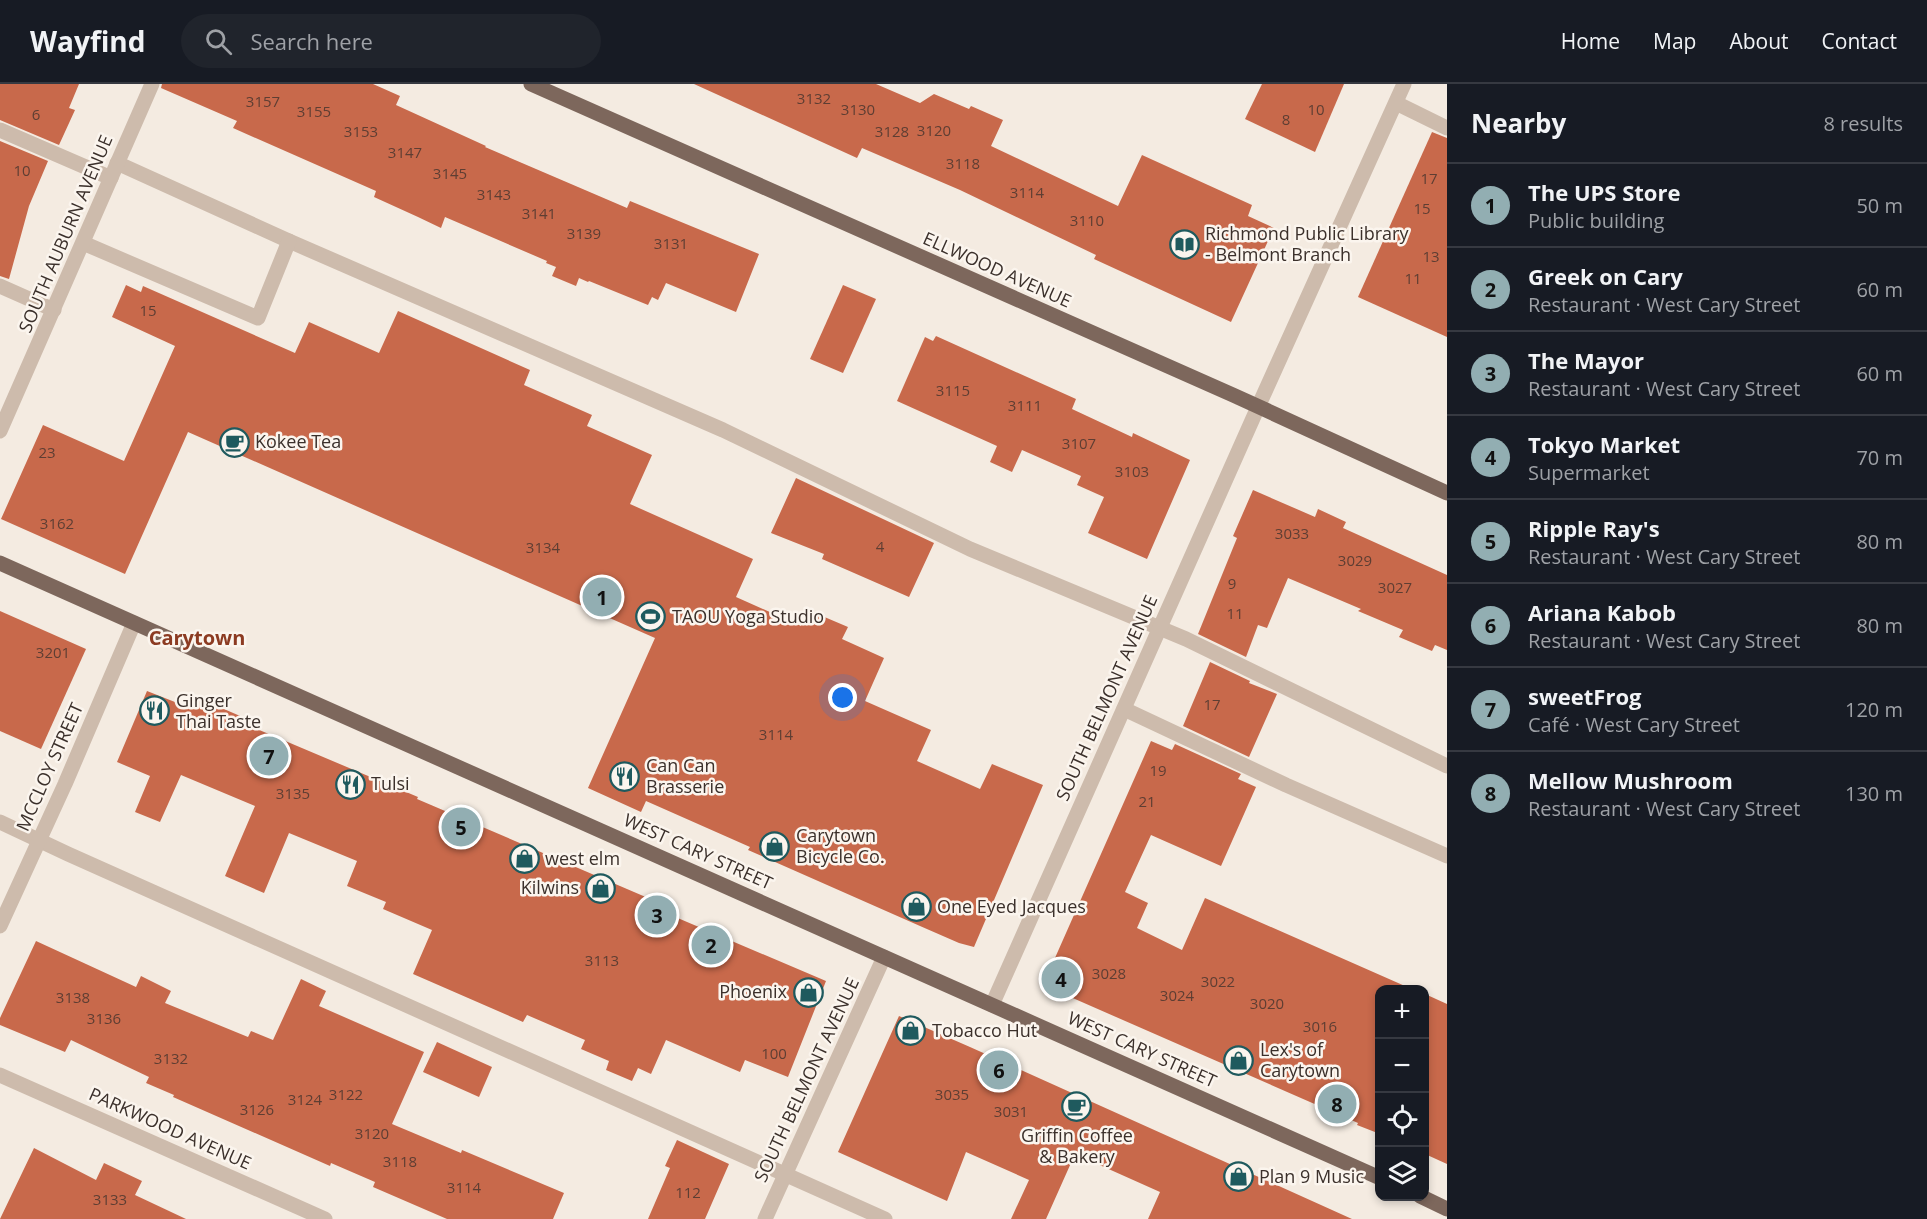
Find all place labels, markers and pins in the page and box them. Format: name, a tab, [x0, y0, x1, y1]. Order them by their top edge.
place label: Richmond Public Library - Belmont Branch	[1205, 221, 1409, 266]
library icon: Richmond Public Library - Belmont Branch	[1168, 228, 1200, 260]
cafe icon: Kokee Tea	[218, 426, 250, 458]
place label: Kokee Tea	[255, 429, 341, 453]
pin: 1	[582, 574, 622, 620]
sports icon: TAOU Yoga Studio	[635, 601, 667, 633]
place label: TAOU Yoga Studio	[672, 604, 824, 628]
place label: Ginger Thai Taste	[176, 688, 261, 733]
restaurant icon: Ginger Thai Taste	[139, 695, 171, 727]
pin: 7	[250, 734, 288, 778]
place label: Can Can Brasserie	[646, 753, 724, 798]
restaurant icon: Can Can Brasserie	[609, 760, 641, 792]
restaurant icon: Tulsi	[334, 768, 366, 800]
place label: Tulsi	[371, 771, 410, 795]
pin: 5	[442, 804, 480, 850]
place label: Carytown Bicycle Co.	[796, 823, 885, 868]
shop icon: Carytown Bicycle Co.	[759, 830, 791, 862]
shop icon: west elm	[508, 843, 540, 875]
place label: west elm	[545, 846, 620, 870]
shop icon: Kilwins	[584, 872, 616, 904]
place label: Kilwins	[521, 875, 579, 899]
shop icon: One Eyed Jacques	[900, 891, 932, 923]
pin: 3	[638, 892, 676, 938]
place label: One Eyed Jacques	[937, 894, 1086, 918]
pin: 2	[692, 922, 730, 968]
pin: 4	[1042, 956, 1080, 1002]
shop icon: Phoenix	[792, 976, 824, 1008]
place label: Phoenix	[719, 979, 788, 1003]
shop icon: Tobacco Hut	[895, 1015, 927, 1047]
place label: Tobacco Hut	[932, 1018, 1037, 1042]
place label: Lex's of Carytown	[1260, 1037, 1340, 1082]
shop icon: Lex's of Carytown	[1223, 1044, 1255, 1076]
pin: 6	[980, 1048, 1018, 1092]
pin: 8	[1318, 1082, 1356, 1126]
cafe icon: Griffin Coffee & Bakery	[1061, 1091, 1093, 1123]
place label: Griffin Coffee & Bakery	[1021, 1123, 1133, 1168]
shop icon: Plan 9 Music	[1222, 1161, 1254, 1193]
place label: Plan 9 Music	[1259, 1164, 1364, 1188]

